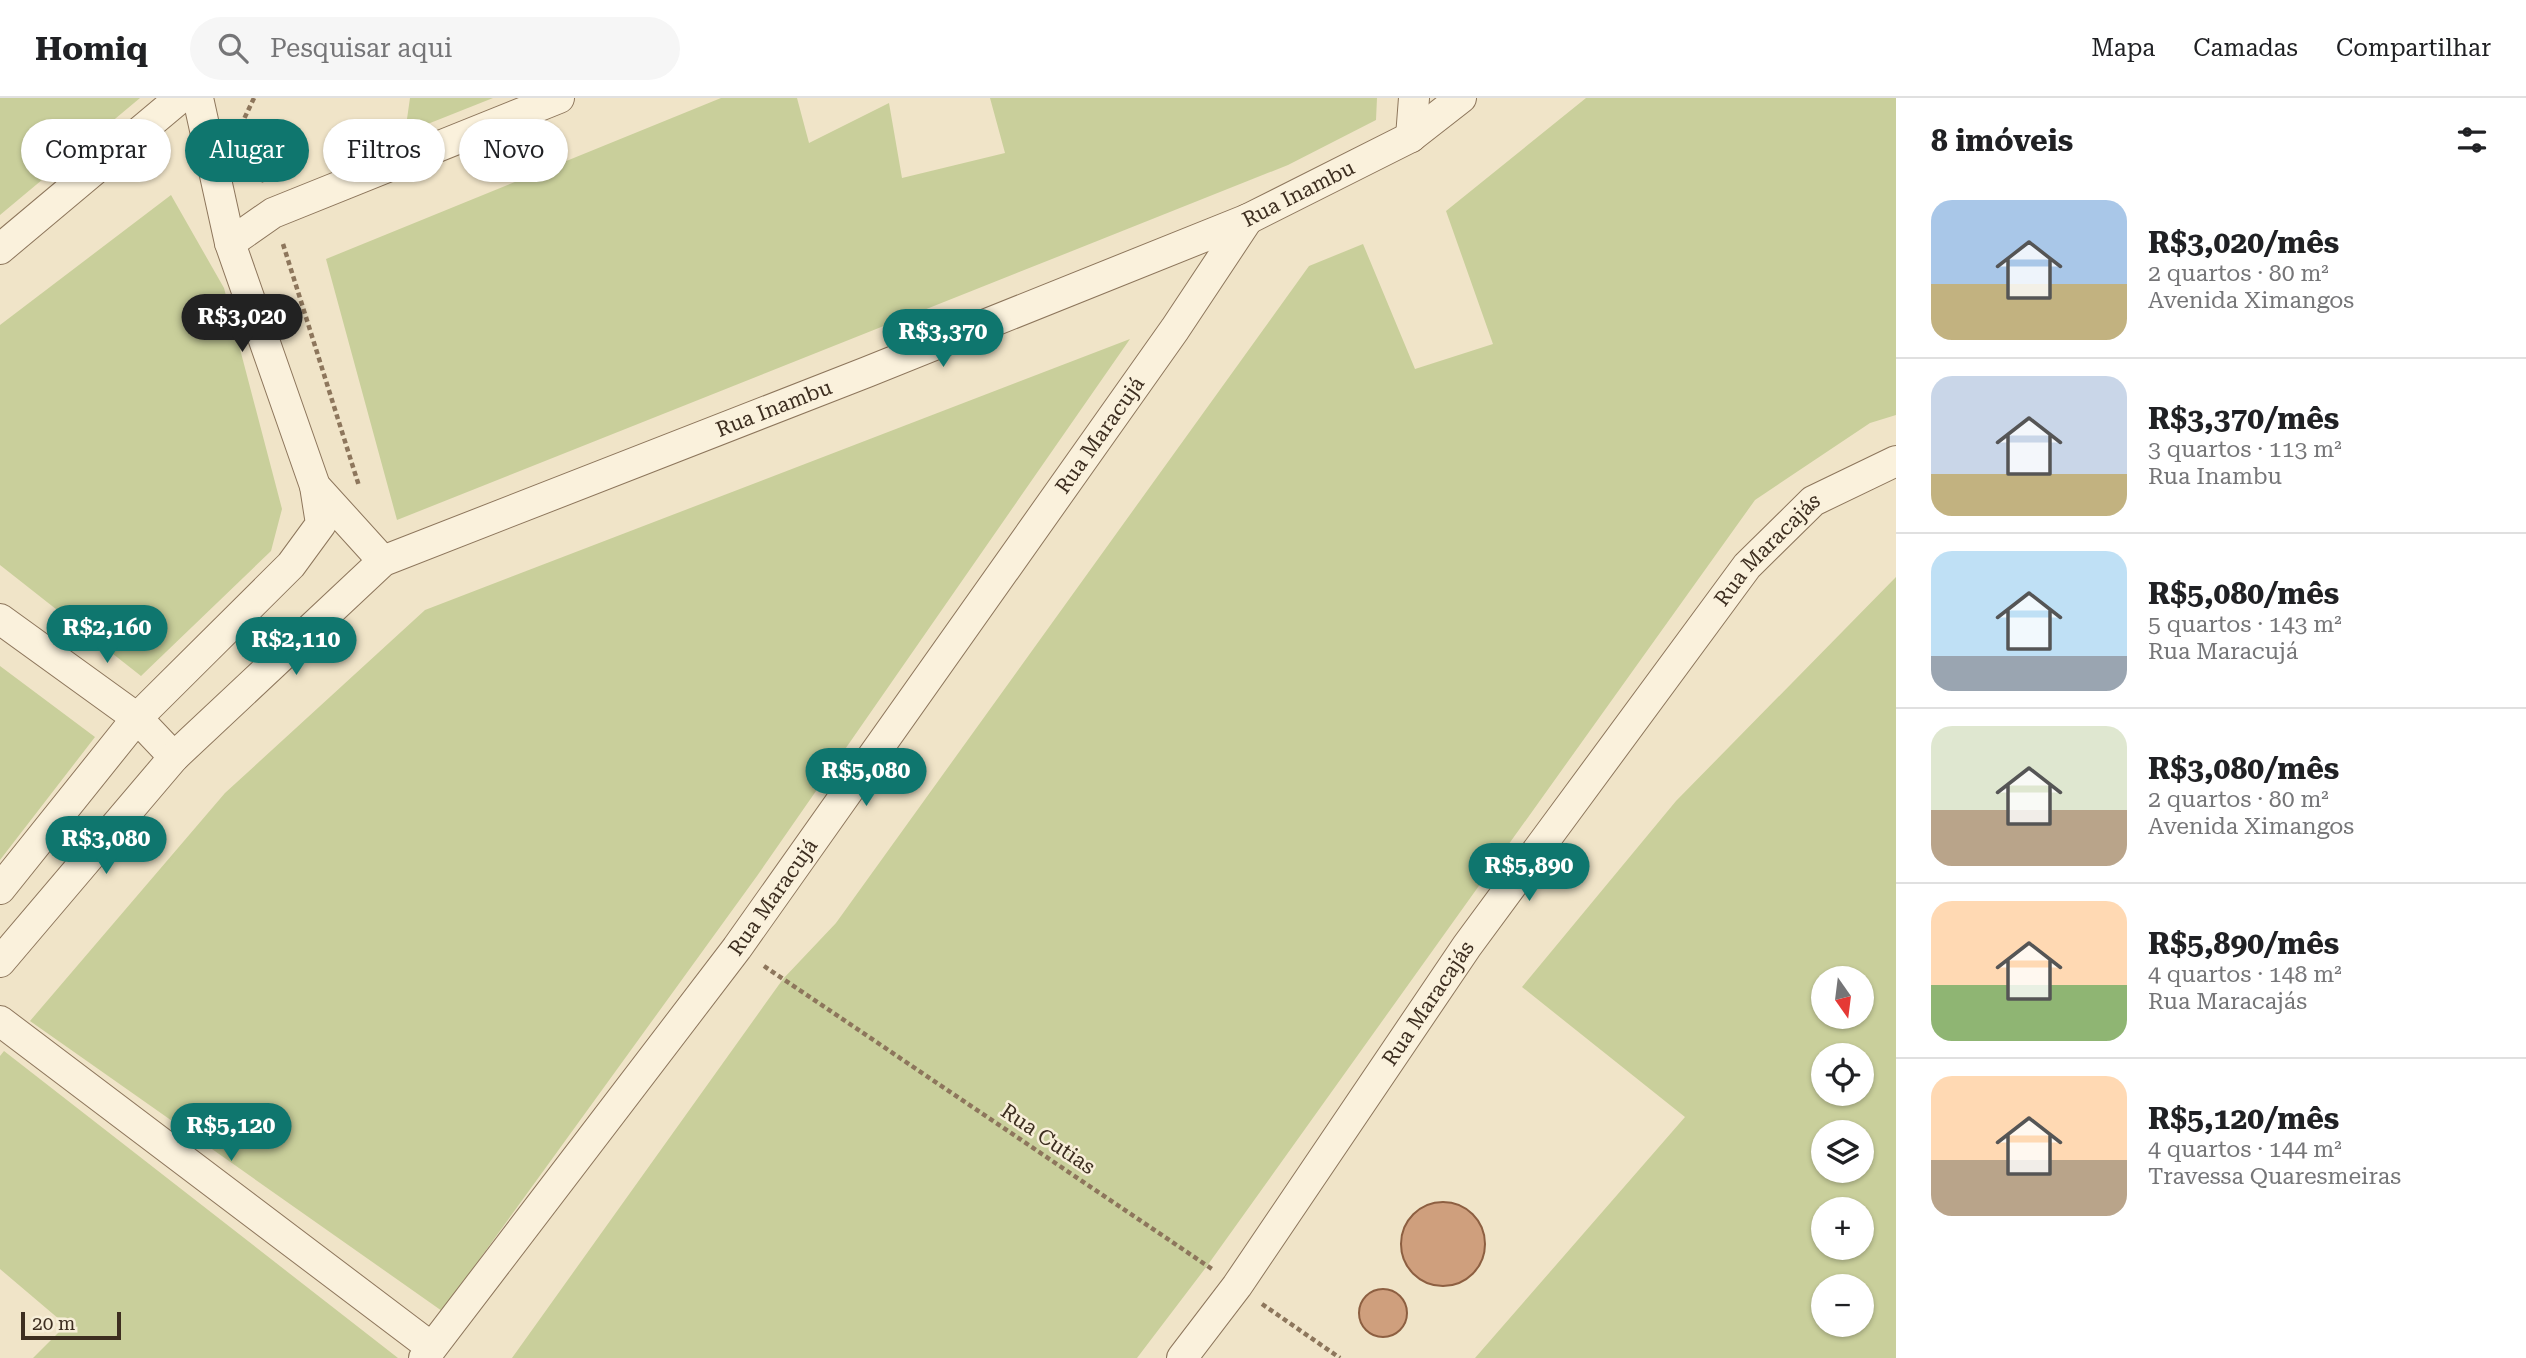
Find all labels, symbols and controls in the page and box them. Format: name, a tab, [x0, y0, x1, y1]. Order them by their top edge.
search box	[190, 17, 680, 80]
text: Homiq	[35, 29, 148, 68]
icon: search	[214, 29, 252, 67]
text: Pesquisar aqui	[270, 33, 452, 63]
text: Mapa	[2091, 34, 2155, 62]
text: Camadas	[2193, 34, 2298, 62]
text: Compartilhar	[2336, 34, 2491, 62]
chip: Comprar	[21, 119, 171, 182]
chip: Alugar	[185, 119, 309, 182]
chip: Filtros	[323, 119, 445, 182]
chip: Novo	[459, 119, 568, 182]
icon: filters	[2453, 121, 2491, 159]
text: 8 imóveis	[1931, 123, 2073, 158]
street label: Rua Inambu	[1238, 155, 1358, 232]
text: R$3,020/mês	[2148, 225, 2339, 260]
icon: home	[1987, 228, 2071, 312]
text: 2 quartos · 80 m²	[2148, 260, 2329, 287]
text: Avenida Ximangos	[2148, 287, 2354, 314]
pin: R$3,020	[177, 294, 307, 354]
text: R$3,020	[198, 303, 286, 330]
pin: R$3,370	[878, 310, 1008, 369]
text: R$3,370	[899, 318, 987, 345]
street label: Rua Maracujá	[1050, 372, 1150, 498]
street label: Rua Inambu	[713, 375, 835, 442]
text: R$3,370/mês	[2148, 401, 2339, 436]
icon: home	[1987, 404, 2071, 488]
text: 3 quartos · 113 m²	[2148, 436, 2342, 463]
text: Rua Inambu	[2148, 463, 2282, 490]
street label: Rua Maracajás	[1710, 488, 1824, 611]
text: R$5,080/mês	[2148, 576, 2339, 611]
icon: home	[1987, 579, 2071, 663]
pin: R$2,160	[42, 606, 172, 665]
text: 5 quartos · 143 m²	[2148, 611, 2342, 638]
text: R$2,160	[63, 614, 151, 641]
pin: R$2,110	[231, 618, 361, 677]
text: R$2,110	[252, 626, 340, 653]
text: Rua Maracujá	[2148, 638, 2298, 665]
pin: R$5,080	[801, 748, 931, 808]
text: R$3,080/mês	[2148, 751, 2339, 786]
icon: home	[1987, 754, 2071, 838]
text: R$5,080	[822, 757, 910, 784]
text: 2 quartos · 80 m²	[2148, 786, 2329, 813]
text: Avenida Ximangos	[2148, 813, 2354, 840]
pin: R$3,080	[41, 816, 171, 876]
text: R$3,080	[62, 825, 150, 852]
street label: Rua Maracujá	[723, 834, 823, 960]
pin: R$5,890	[1464, 844, 1594, 903]
text: R$5,890	[1485, 852, 1573, 879]
text: R$5,890/mês	[2148, 926, 2339, 961]
icon: home	[1987, 929, 2071, 1013]
street label: Rua Maracajás	[1378, 936, 1479, 1070]
text: 4 quartos · 148 m²	[2148, 961, 2342, 988]
north arrow	[1811, 966, 1874, 1029]
map controls	[1811, 966, 1874, 1337]
text: Rua Maracajás	[2148, 988, 2307, 1015]
button: locate	[1811, 1043, 1874, 1106]
street label: Rua Cutias	[996, 1099, 1100, 1179]
text: R$5,120/mês	[2148, 1101, 2339, 1136]
pin: R$5,120	[166, 1104, 296, 1163]
icon: home	[1987, 1104, 2071, 1188]
text: R$5,120	[187, 1112, 275, 1139]
button: layers	[1811, 1120, 1874, 1183]
text: 4 quartos · 144 m²	[2148, 1136, 2342, 1163]
text: Travessa Quaresmeiras	[2148, 1163, 2401, 1190]
button: +	[1811, 1197, 1874, 1260]
button: −	[1811, 1274, 1874, 1337]
scale bar	[21, 1309, 121, 1341]
text: 20 m	[32, 1312, 75, 1335]

